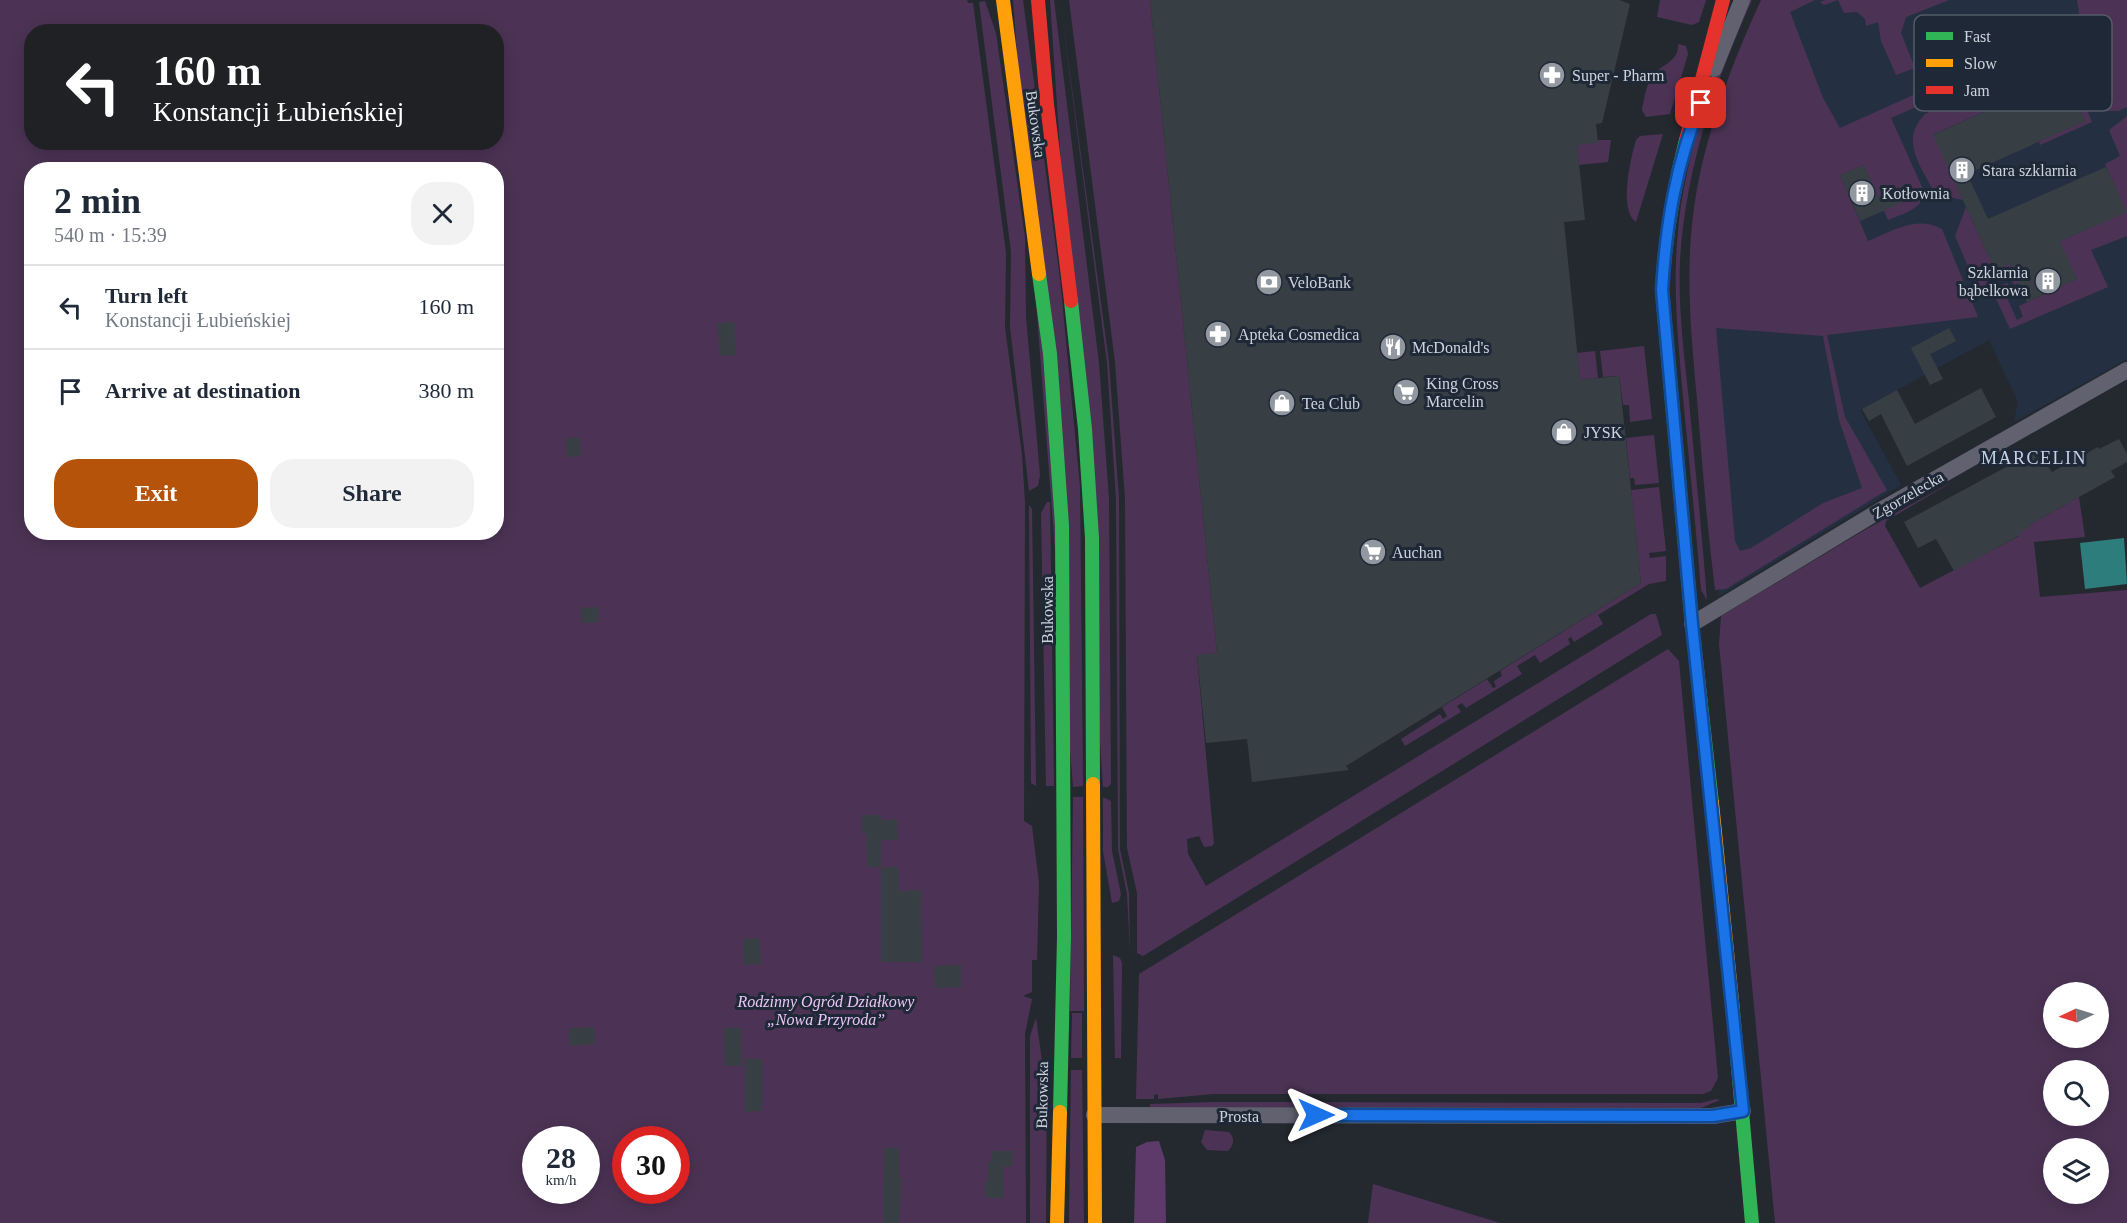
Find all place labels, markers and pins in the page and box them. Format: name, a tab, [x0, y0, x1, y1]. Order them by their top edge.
pharmacy icon: Super - Pharm	[1537, 60, 1567, 90]
place label: Super - Pharm	[1572, 67, 1665, 85]
pin	[1675, 77, 1726, 128]
building icon: Stara szklarnia	[1947, 155, 1977, 185]
place label: Stara szklarnia	[1982, 162, 2077, 179]
building icon: Kotłownia	[1847, 178, 1877, 208]
place label: Kotłownia	[1882, 185, 1950, 202]
place label: Szklarnia bąbelkowa	[1959, 264, 2028, 300]
building icon: Szklarnia bąbelkowa	[2033, 266, 2063, 296]
bank icon: VeloBank	[1254, 267, 1284, 297]
place label: VeloBank	[1288, 274, 1351, 291]
pharmacy icon: Apteka Cosmedica	[1203, 319, 1233, 349]
place label: Apteka Cosmedica	[1238, 326, 1359, 344]
restaurant icon: McDonald's	[1378, 332, 1408, 362]
place label: McDonald's	[1412, 339, 1490, 356]
place label: King Cross Marcelin	[1426, 375, 1498, 410]
supermarket icon: King Cross Marcelin	[1391, 377, 1421, 407]
shop icon: Tea Club	[1267, 388, 1297, 418]
place label: Tea Club	[1302, 395, 1360, 412]
shop icon: JYSK	[1549, 417, 1579, 447]
place label: JYSK	[1584, 424, 1623, 441]
supermarket icon: Auchan	[1358, 537, 1388, 567]
place label: Auchan	[1392, 544, 1442, 561]

